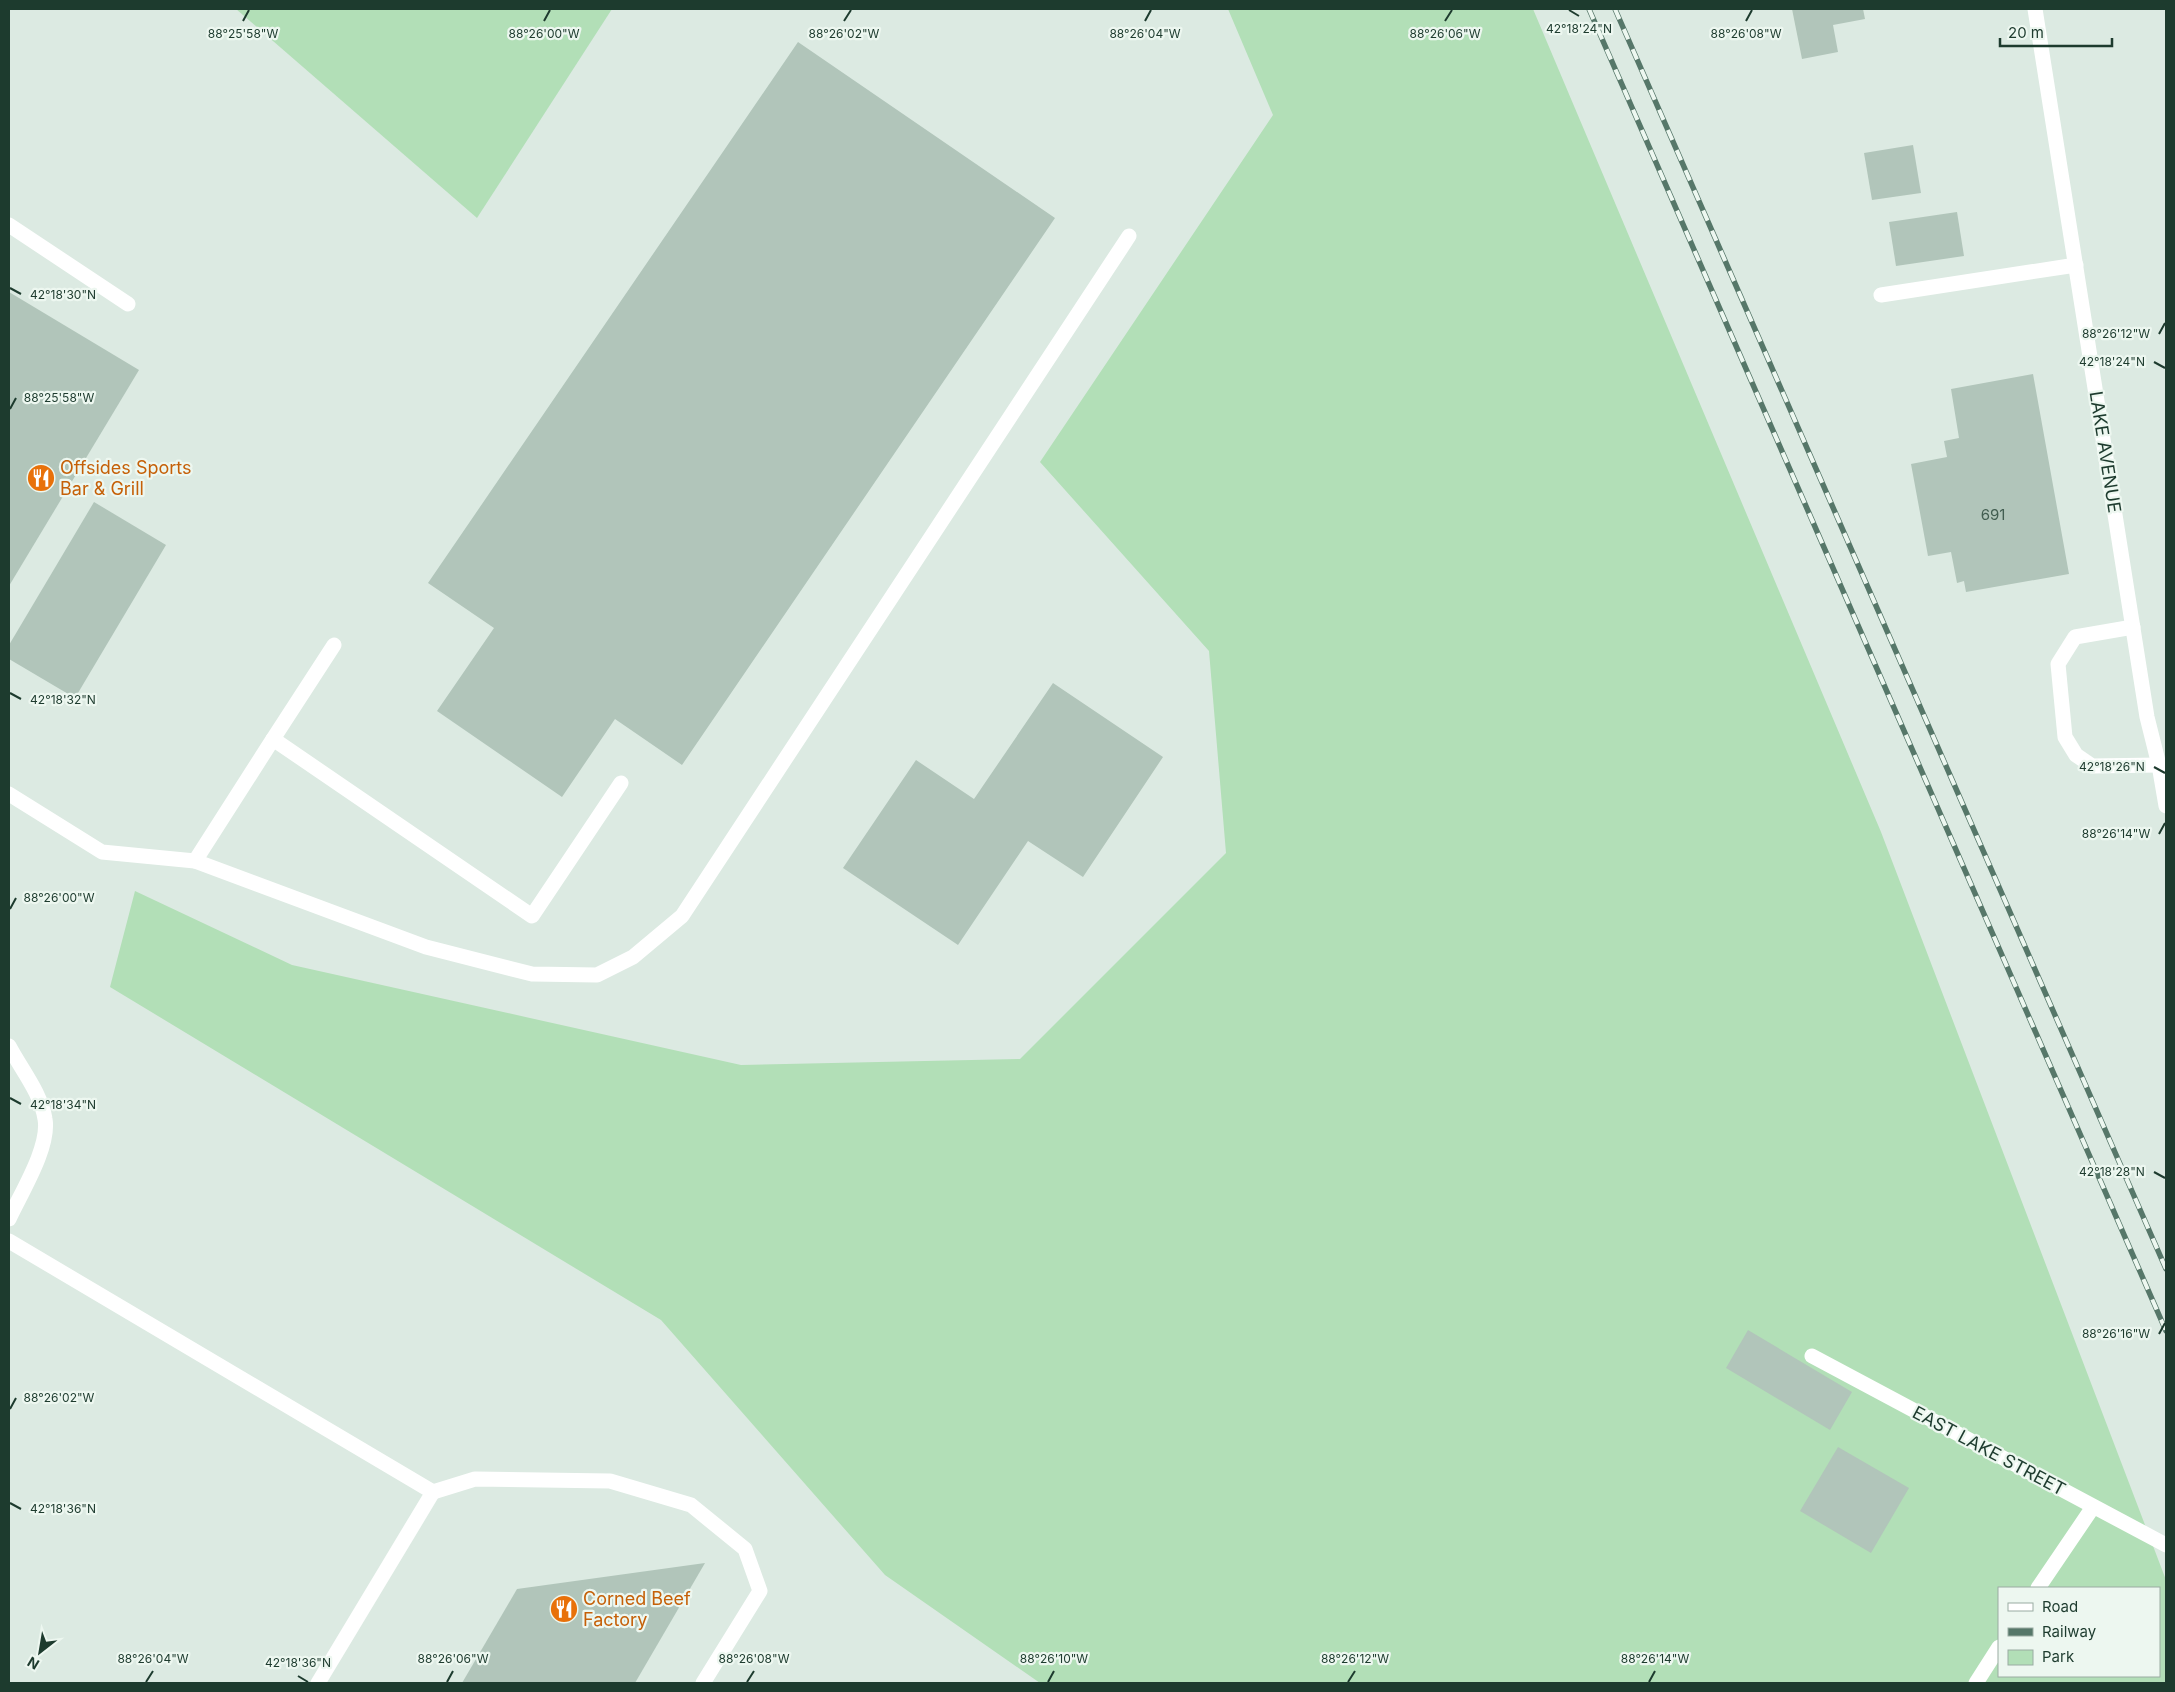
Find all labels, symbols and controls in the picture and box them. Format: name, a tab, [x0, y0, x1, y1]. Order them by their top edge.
scale bar	[2000, 15, 2112, 47]
text: 42°18'24"N	[1546, 21, 1612, 36]
text: 20 m	[2008, 23, 2044, 42]
text: 88°25'58"W	[208, 26, 278, 41]
text: 88°26'00"W	[508, 26, 580, 41]
text: 88°26'02"W	[809, 26, 880, 41]
text: 88°26'04"W	[1109, 26, 1181, 41]
text: 88°26'06"W	[1410, 26, 1481, 41]
text: 88°26'08"W	[1711, 26, 1782, 41]
text: 42°18'30"N	[30, 287, 96, 302]
text: 88°26'12"W	[2082, 326, 2150, 341]
text: 42°18'24"N	[2079, 354, 2145, 369]
text: 88°25'58"W	[24, 390, 94, 405]
street label: LAKE AVENUE	[2086, 390, 2125, 514]
place label: Offsides Sports Bar & Grill	[60, 457, 192, 499]
restaurant icon: Offsides Sports Bar & Grill	[26, 463, 56, 493]
house number: 691	[1981, 505, 2005, 524]
text: 42°18'32"N	[30, 692, 96, 707]
text: 42°18'26"N	[2079, 759, 2145, 774]
text: 88°26'14"W	[2082, 826, 2150, 841]
text: 88°26'00"W	[23, 890, 95, 905]
text: 42°18'34"N	[30, 1097, 96, 1112]
text: 42°18'28"N	[2079, 1164, 2145, 1179]
text: 88°26'16"W	[2082, 1326, 2150, 1341]
text: 88°26'02"W	[24, 1390, 95, 1405]
street label: EAST LAKE STREET	[1909, 1401, 2069, 1500]
text: 42°18'36"N	[30, 1501, 96, 1516]
legend	[1998, 1587, 2160, 1677]
place label: Corned Beef Factory	[583, 1588, 691, 1630]
restaurant icon: Corned Beef Factory	[549, 1594, 579, 1624]
text: Road	[2042, 1597, 2078, 1616]
text: Railway	[2042, 1622, 2097, 1641]
north arrow	[15, 1627, 65, 1677]
text: Park	[2042, 1647, 2075, 1666]
text: 88°26'04"W	[117, 1651, 189, 1666]
text: 88°26'06"W	[418, 1651, 489, 1666]
text: 88°26'08"W	[719, 1651, 790, 1666]
text: 88°26'10"W	[1020, 1651, 1088, 1666]
text: 88°26'12"W	[1321, 1651, 1389, 1666]
text: 88°26'14"W	[1621, 1651, 1689, 1666]
text: N	[24, 1654, 42, 1674]
text: 42°18'36"N	[265, 1655, 331, 1670]

